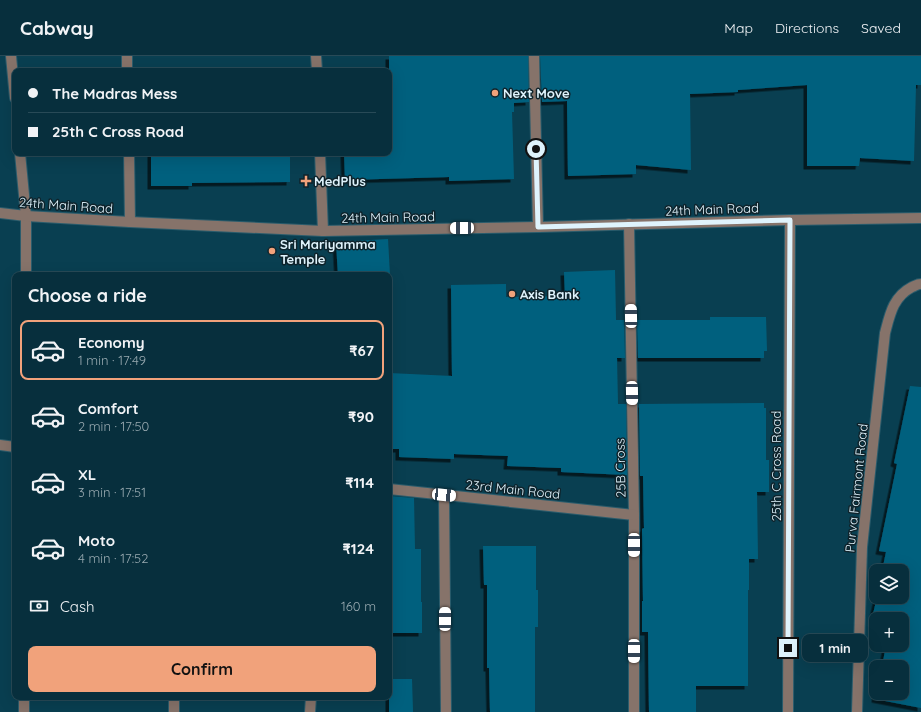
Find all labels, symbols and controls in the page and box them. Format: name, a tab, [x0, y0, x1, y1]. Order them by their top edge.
text: Cabway	[20, 16, 94, 40]
text: Map	[724, 19, 753, 37]
text: Directions	[775, 19, 839, 37]
text: Saved	[861, 19, 901, 37]
text: The Madras Mess	[52, 84, 177, 103]
place label: Next Move	[503, 85, 570, 101]
marker: Next Move	[490, 88, 500, 98]
text: 25th C Cross Road	[52, 122, 184, 141]
route start	[527, 140, 545, 158]
place label: MedPlus	[314, 173, 366, 189]
marker: MedPlus	[301, 176, 311, 186]
street label: 24th Main Road	[19, 194, 113, 216]
street label: 24th Main Road	[665, 199, 759, 219]
street label: 24th Main Road	[341, 208, 435, 226]
car	[450, 222, 474, 234]
place label: Sri Mariyamma Temple	[280, 236, 376, 267]
marker: Sri Mariyamma Temple	[267, 246, 277, 256]
text: Choose a ride	[28, 284, 147, 307]
place label: Axis Bank	[520, 286, 579, 302]
marker: Axis Bank	[507, 289, 517, 299]
car	[625, 304, 637, 328]
icon: car	[30, 332, 66, 368]
text: Economy	[78, 333, 145, 352]
text: ₹67	[349, 341, 374, 360]
text: 1 min · 17:49	[78, 352, 146, 368]
car	[626, 381, 638, 405]
icon: car	[30, 398, 66, 434]
text: Comfort	[78, 399, 139, 418]
text: ₹90	[348, 407, 374, 426]
street label: 25th C Cross Road	[768, 411, 784, 521]
text: 2 min · 17:50	[78, 418, 149, 434]
street label: Purva Fairmont Road	[841, 423, 871, 553]
street label: 25B Cross	[611, 438, 629, 498]
icon: car	[30, 464, 66, 500]
text: XL	[78, 465, 96, 484]
text: ₹114	[345, 473, 374, 492]
street label: 23rd Main Road	[465, 476, 561, 502]
text: 3 min · 17:51	[78, 484, 146, 500]
car	[431, 488, 457, 502]
icon: car	[30, 530, 66, 566]
text: Moto	[78, 531, 115, 550]
car	[628, 533, 640, 557]
text: ₹124	[343, 539, 374, 558]
text: 4 min · 17:52	[78, 550, 148, 566]
map controls	[869, 564, 909, 700]
button: layers	[869, 564, 909, 604]
icon: cash	[28, 595, 50, 617]
text: Cash	[60, 597, 94, 616]
text: 160 m	[341, 598, 376, 614]
car	[439, 607, 451, 631]
button: +	[869, 612, 909, 652]
callout: 1 min	[802, 634, 868, 662]
car	[628, 639, 640, 663]
route end	[779, 639, 797, 657]
text: 1 min	[819, 640, 851, 656]
button: Confirm	[28, 646, 376, 692]
button: −	[869, 660, 909, 700]

